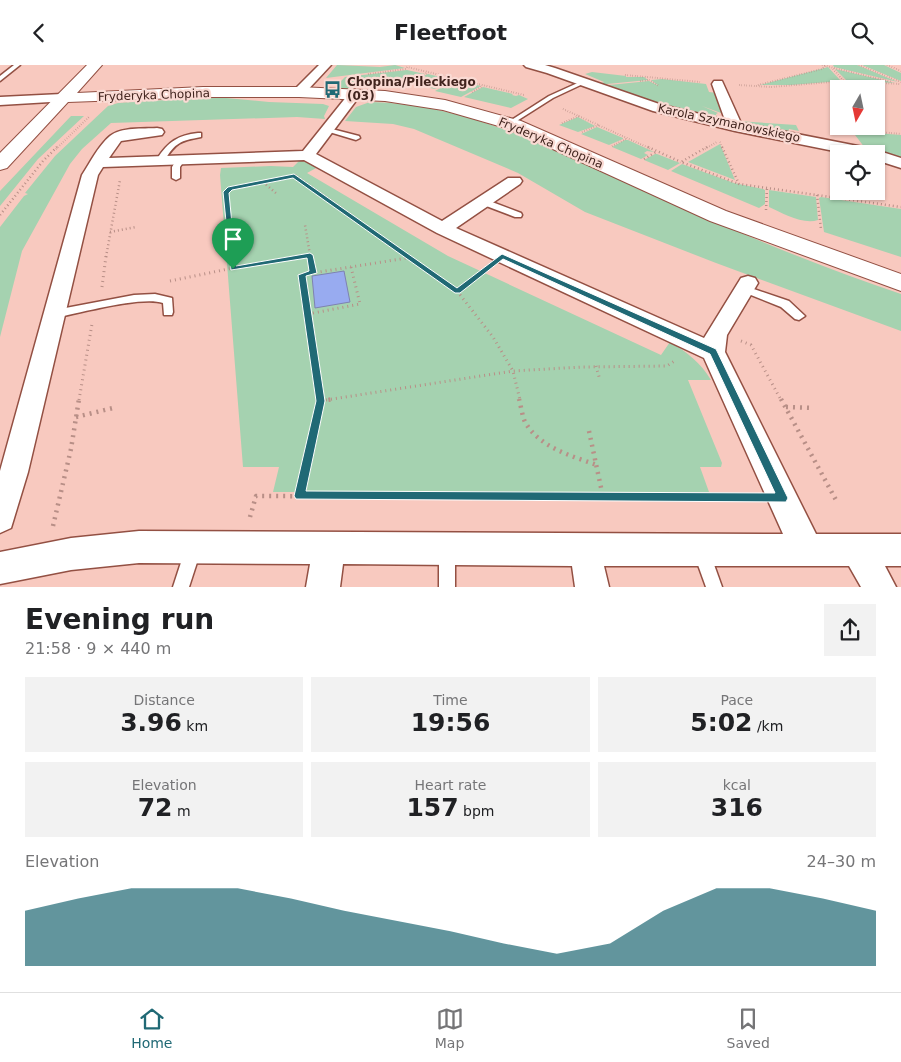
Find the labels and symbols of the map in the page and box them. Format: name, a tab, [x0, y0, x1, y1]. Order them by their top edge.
place label: Chopina/Pileckiego (03)	[347, 75, 476, 103]
bus stop icon: Chopina/Pileckiego (03)	[323, 79, 343, 99]
north arrow	[830, 80, 885, 135]
street label: Fryderyka Chopina	[98, 86, 210, 104]
street label: Karola Szymanowskiego	[657, 101, 801, 145]
street label: Fryderyka Chopina	[497, 115, 605, 171]
pin	[212, 218, 254, 269]

